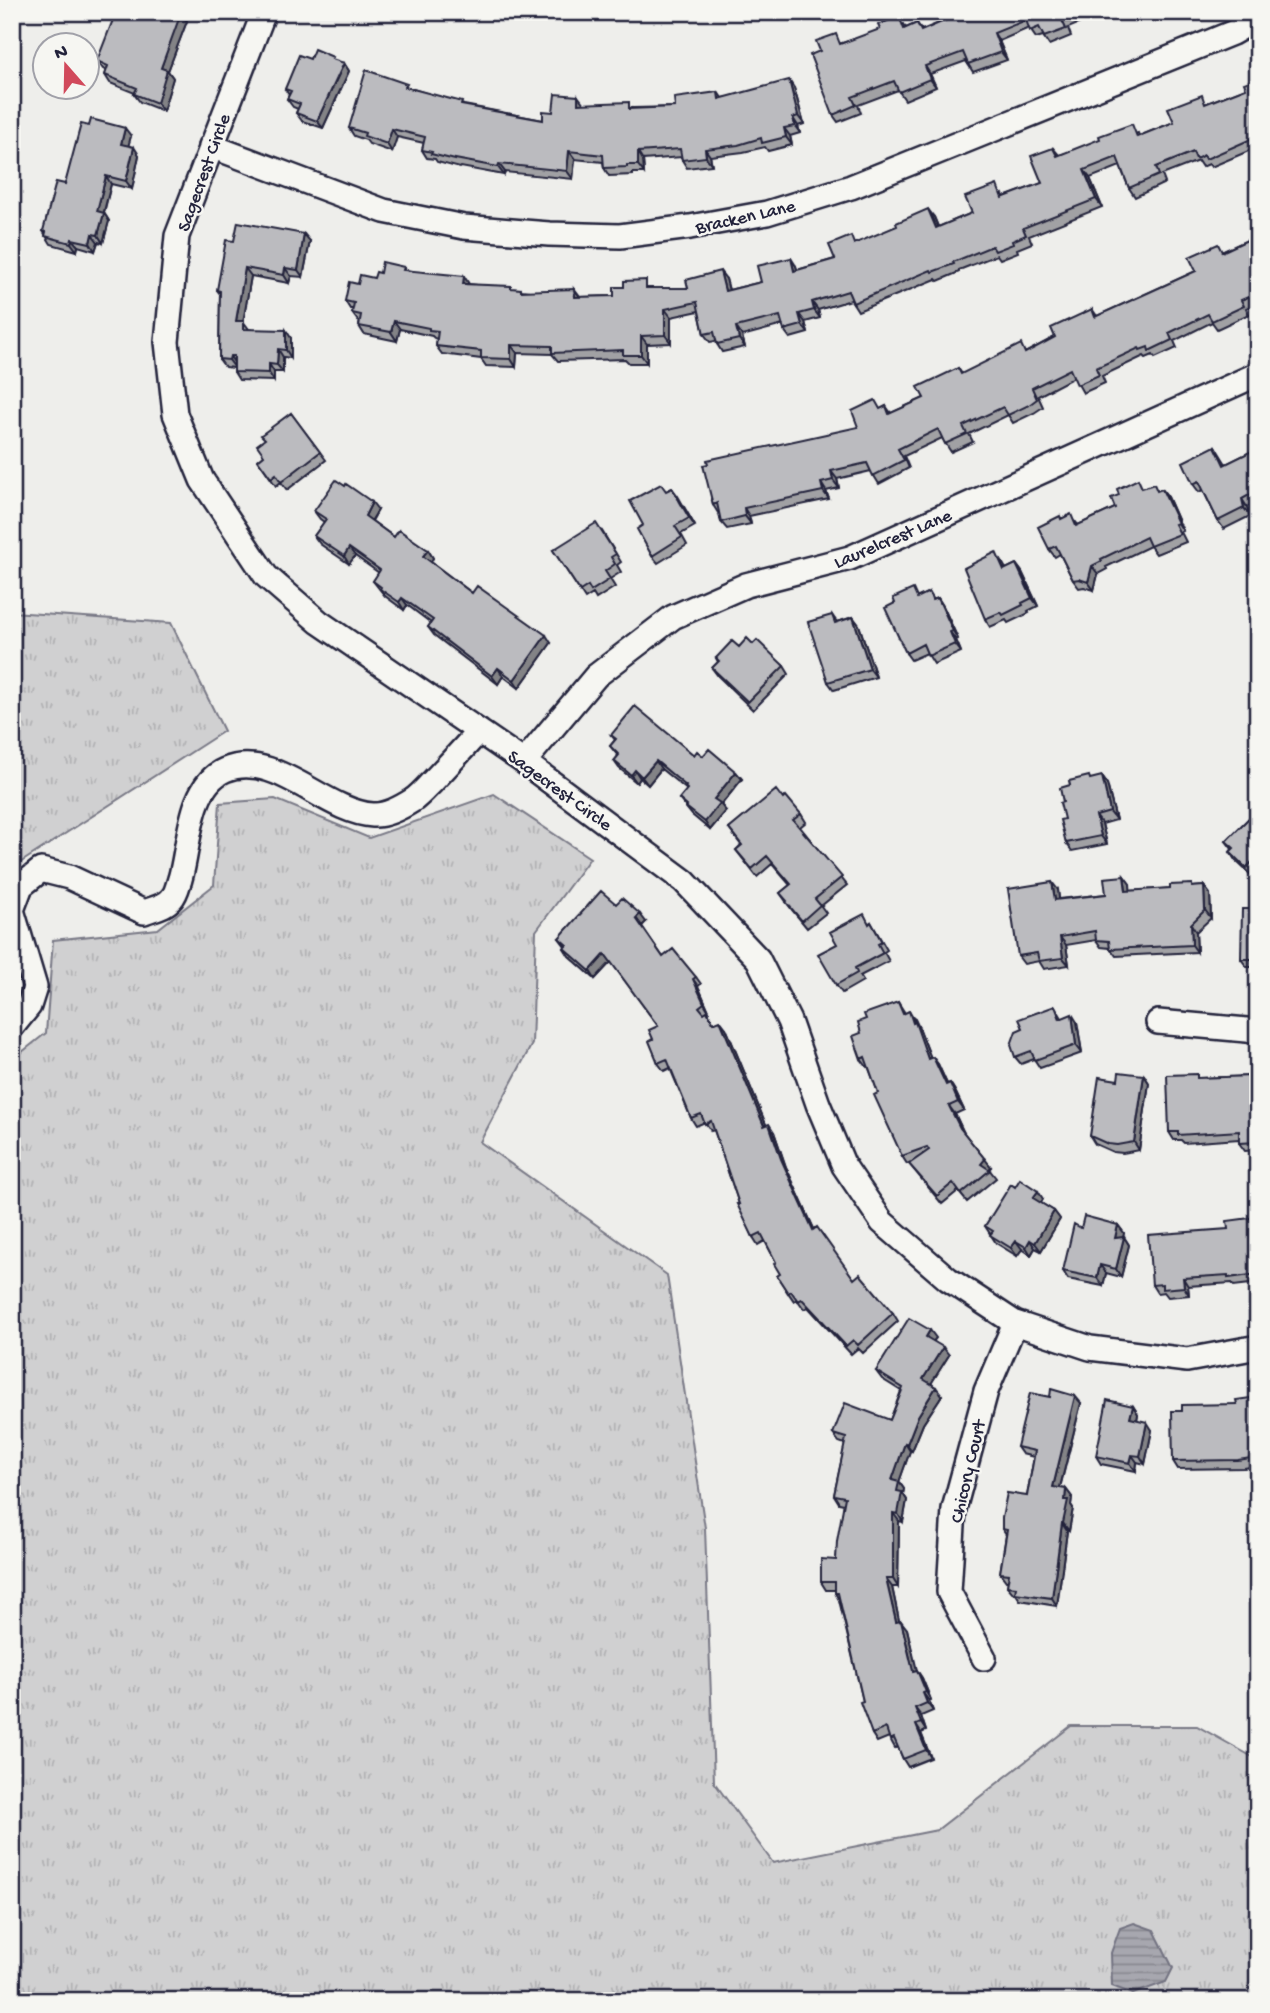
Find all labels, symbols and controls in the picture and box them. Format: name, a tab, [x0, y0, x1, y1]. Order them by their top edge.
north arrow	[32, 32, 102, 102]
text: N	[52, 40, 71, 66]
street label: Sagecrest Circle	[173, 111, 237, 235]
street label: Bracken Lane	[693, 196, 798, 241]
street label: Laurelcrest Lane	[831, 505, 956, 575]
street label: Sagecrest Circle	[502, 746, 616, 838]
street label: Chicory Court	[946, 1416, 993, 1526]

